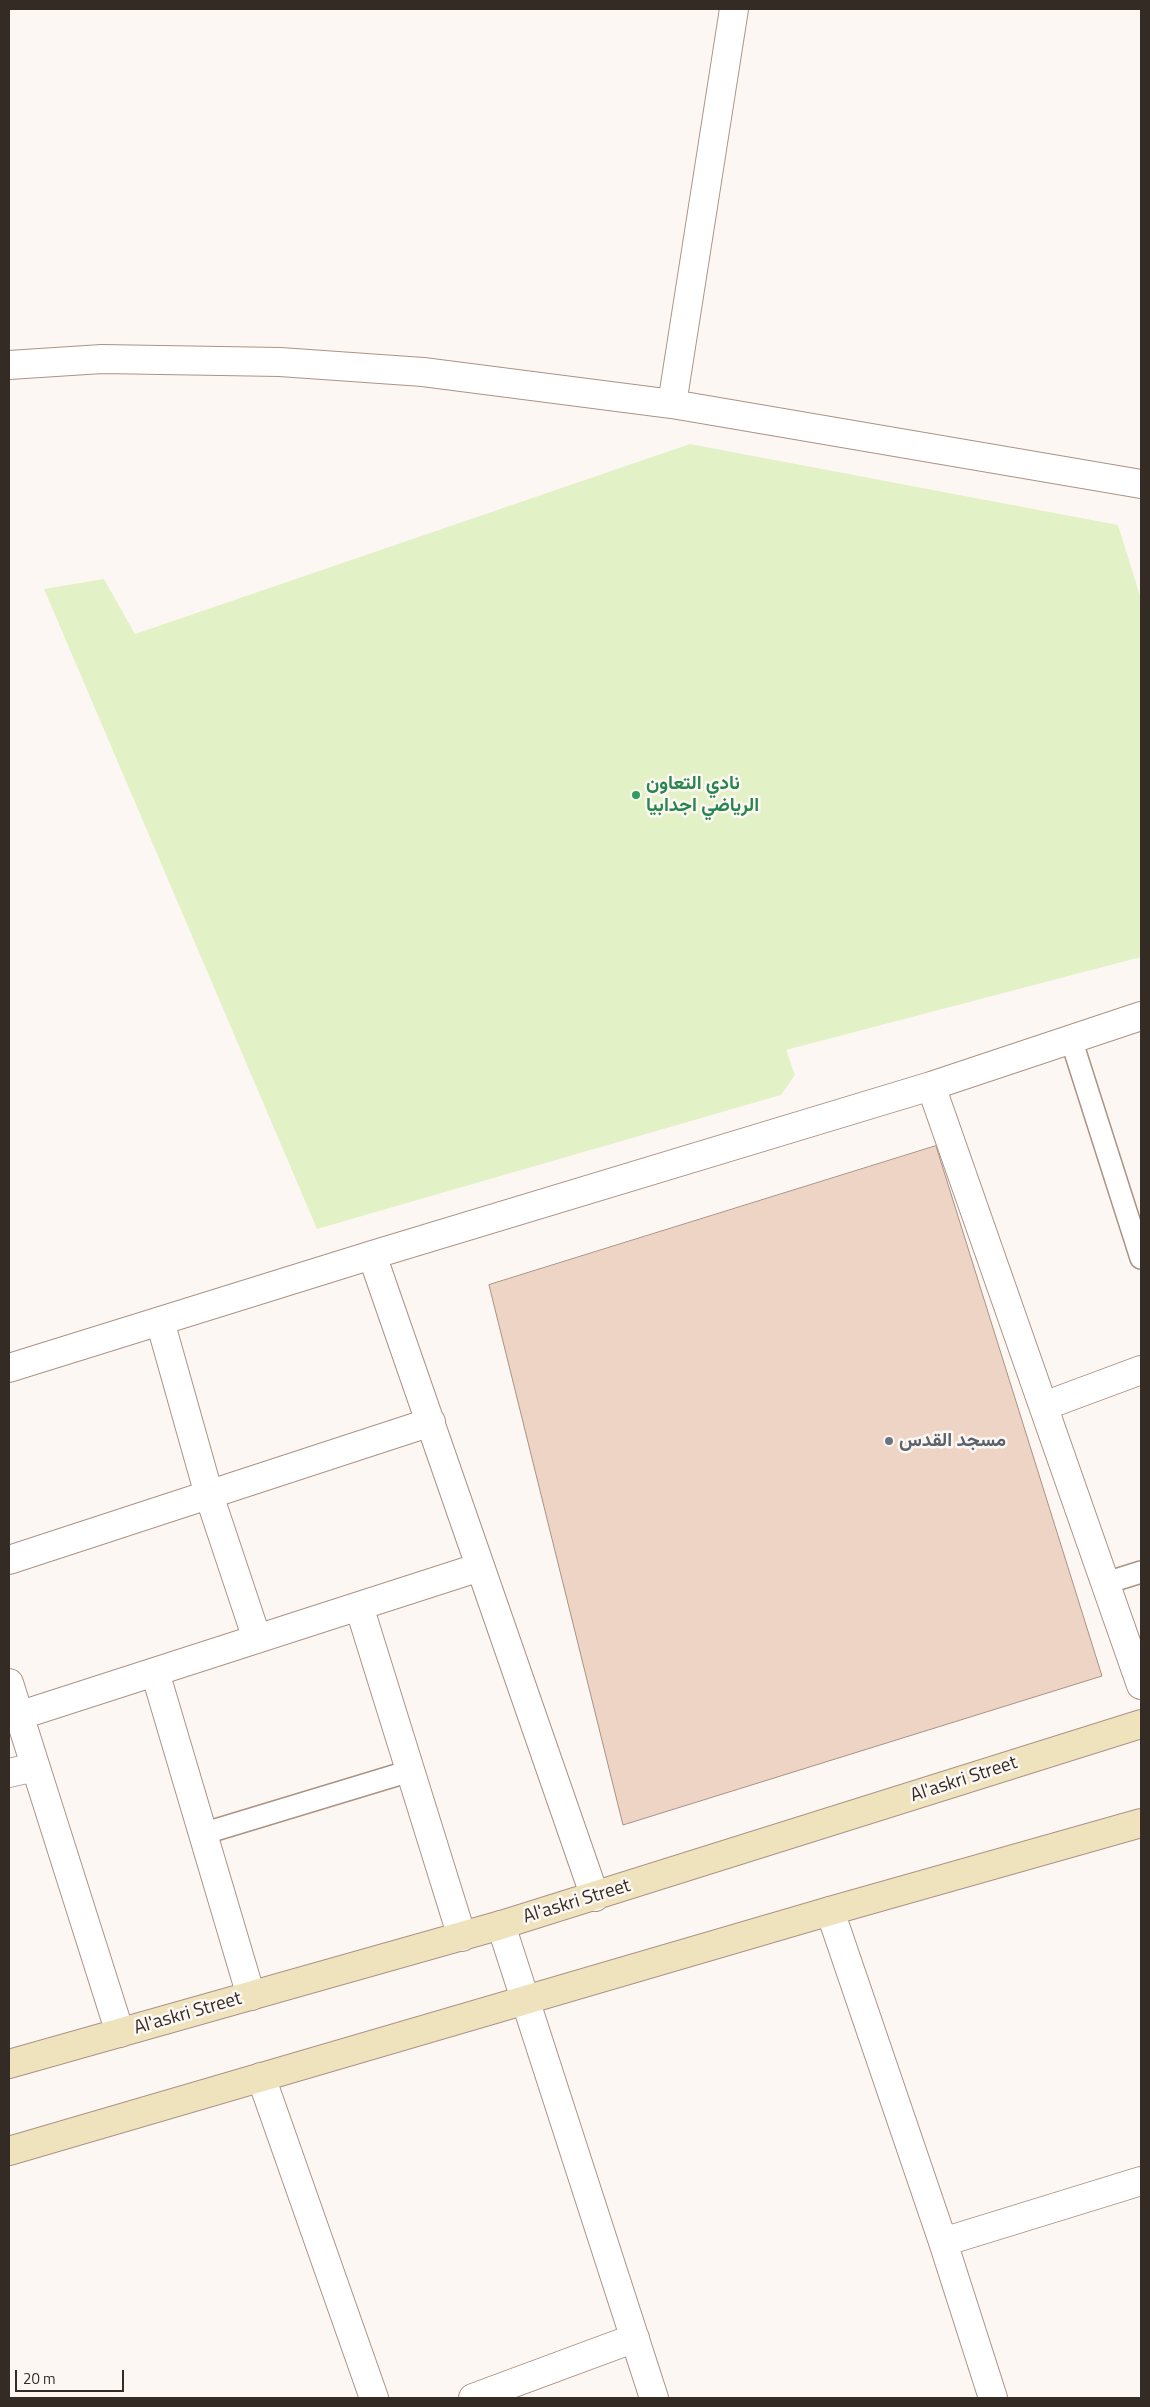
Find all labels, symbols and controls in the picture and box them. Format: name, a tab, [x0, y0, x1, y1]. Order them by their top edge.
place label: نادي التعاون الرياضي اجدابيا	[646, 773, 759, 817]
marker: نادي التعاون الرياضي اجدابيا	[630, 789, 642, 801]
place label: مسجد القدس	[899, 1430, 1006, 1452]
marker: مسجد القدس	[883, 1435, 895, 1447]
street label: Al'askri Street	[908, 1752, 1020, 1808]
street label: Al'askri Street	[521, 1875, 633, 1929]
street label: Al'askri Street	[131, 1988, 245, 2040]
scale bar	[18, 2360, 126, 2392]
text: 20 m	[23, 2367, 56, 2390]

